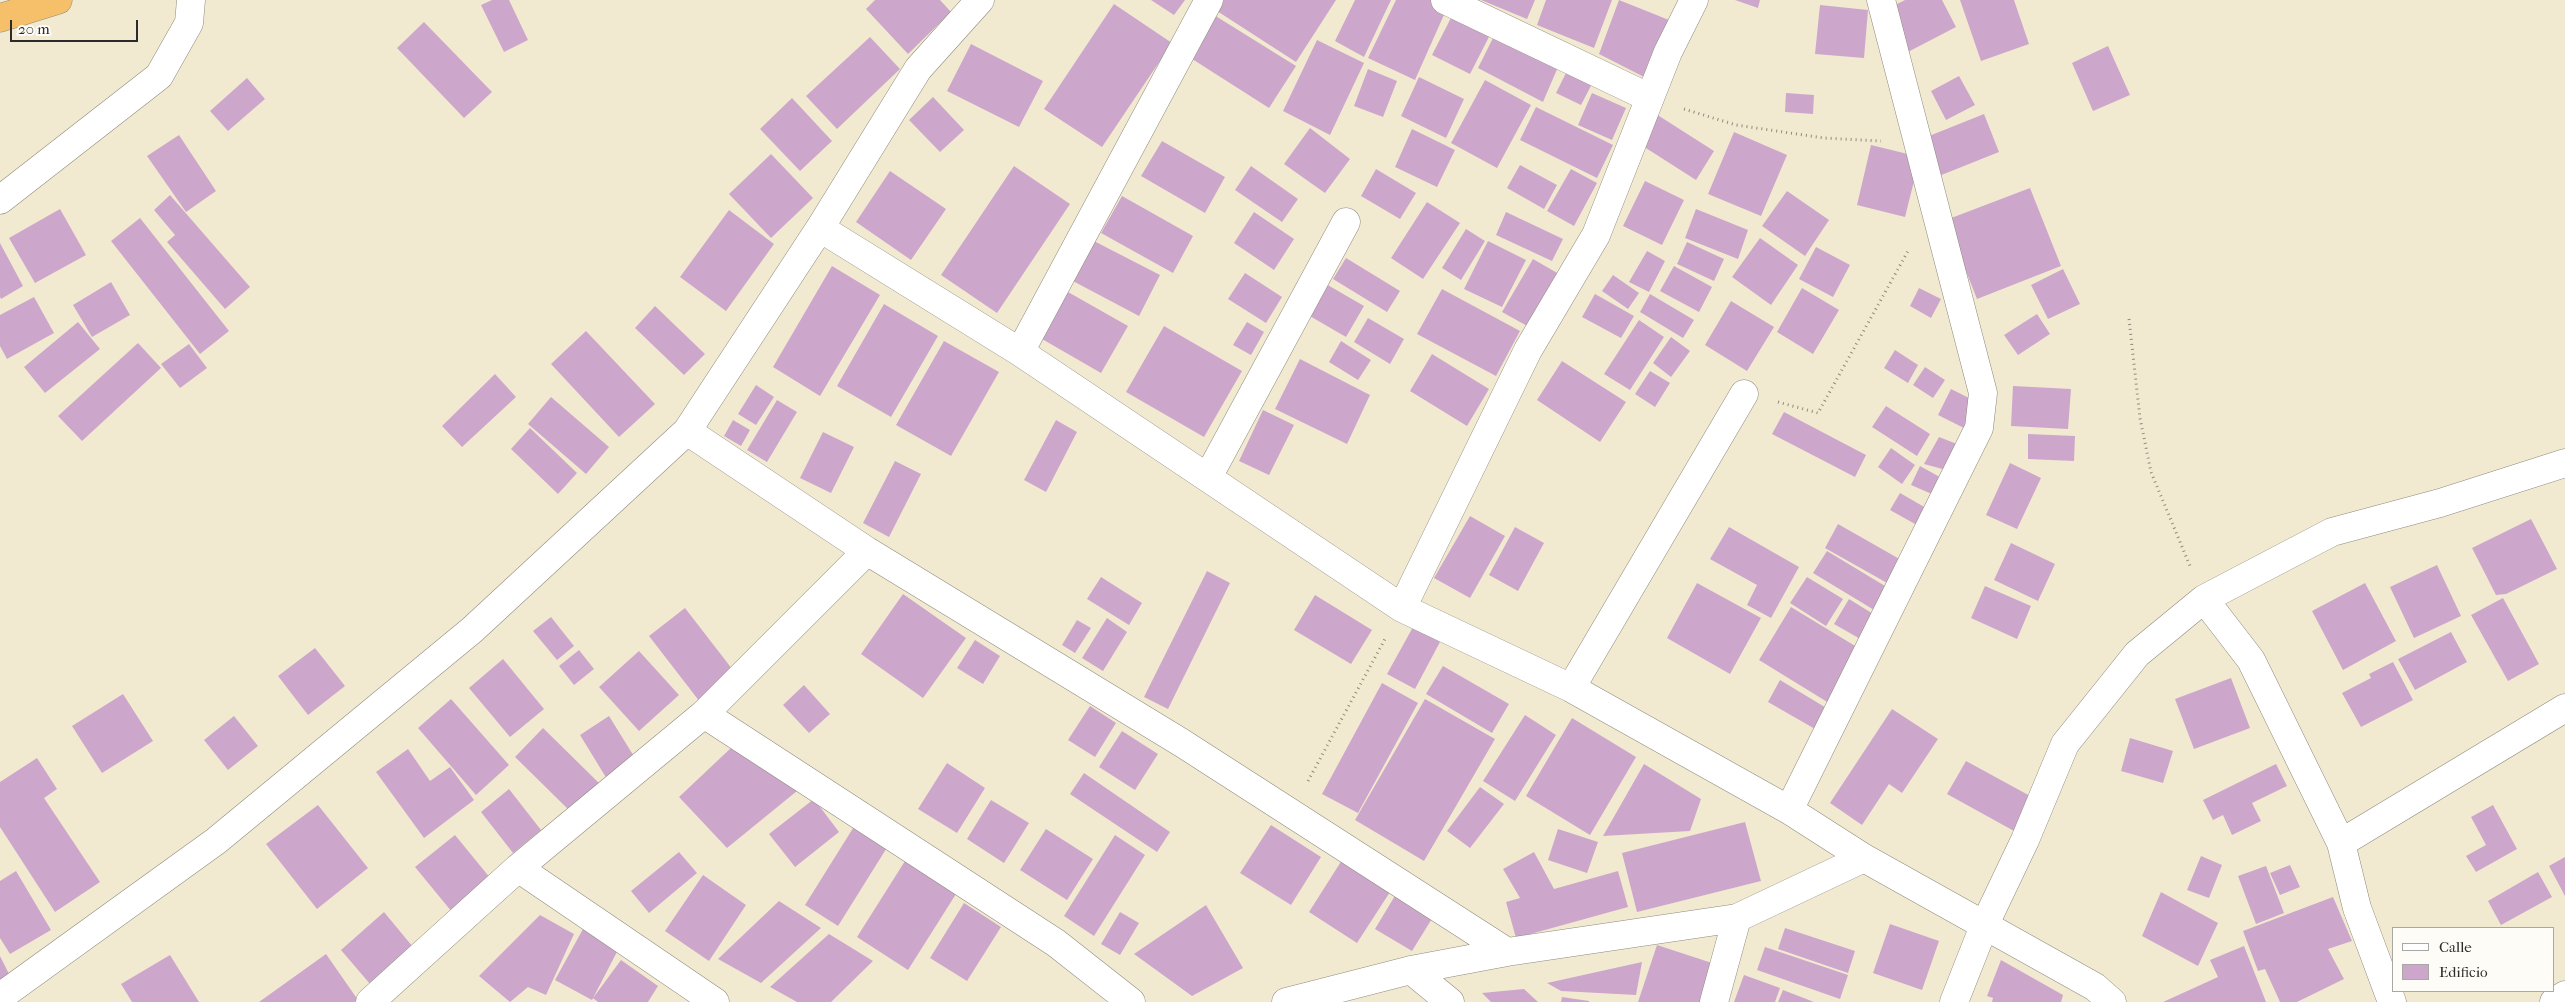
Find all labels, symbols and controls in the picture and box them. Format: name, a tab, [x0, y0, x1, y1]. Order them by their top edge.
scale bar	[12, 10, 140, 42]
text: 20 m	[18, 20, 50, 38]
legend	[2392, 927, 2555, 992]
text: Calle	[2439, 938, 2472, 956]
text: Edificio	[2439, 963, 2488, 981]

